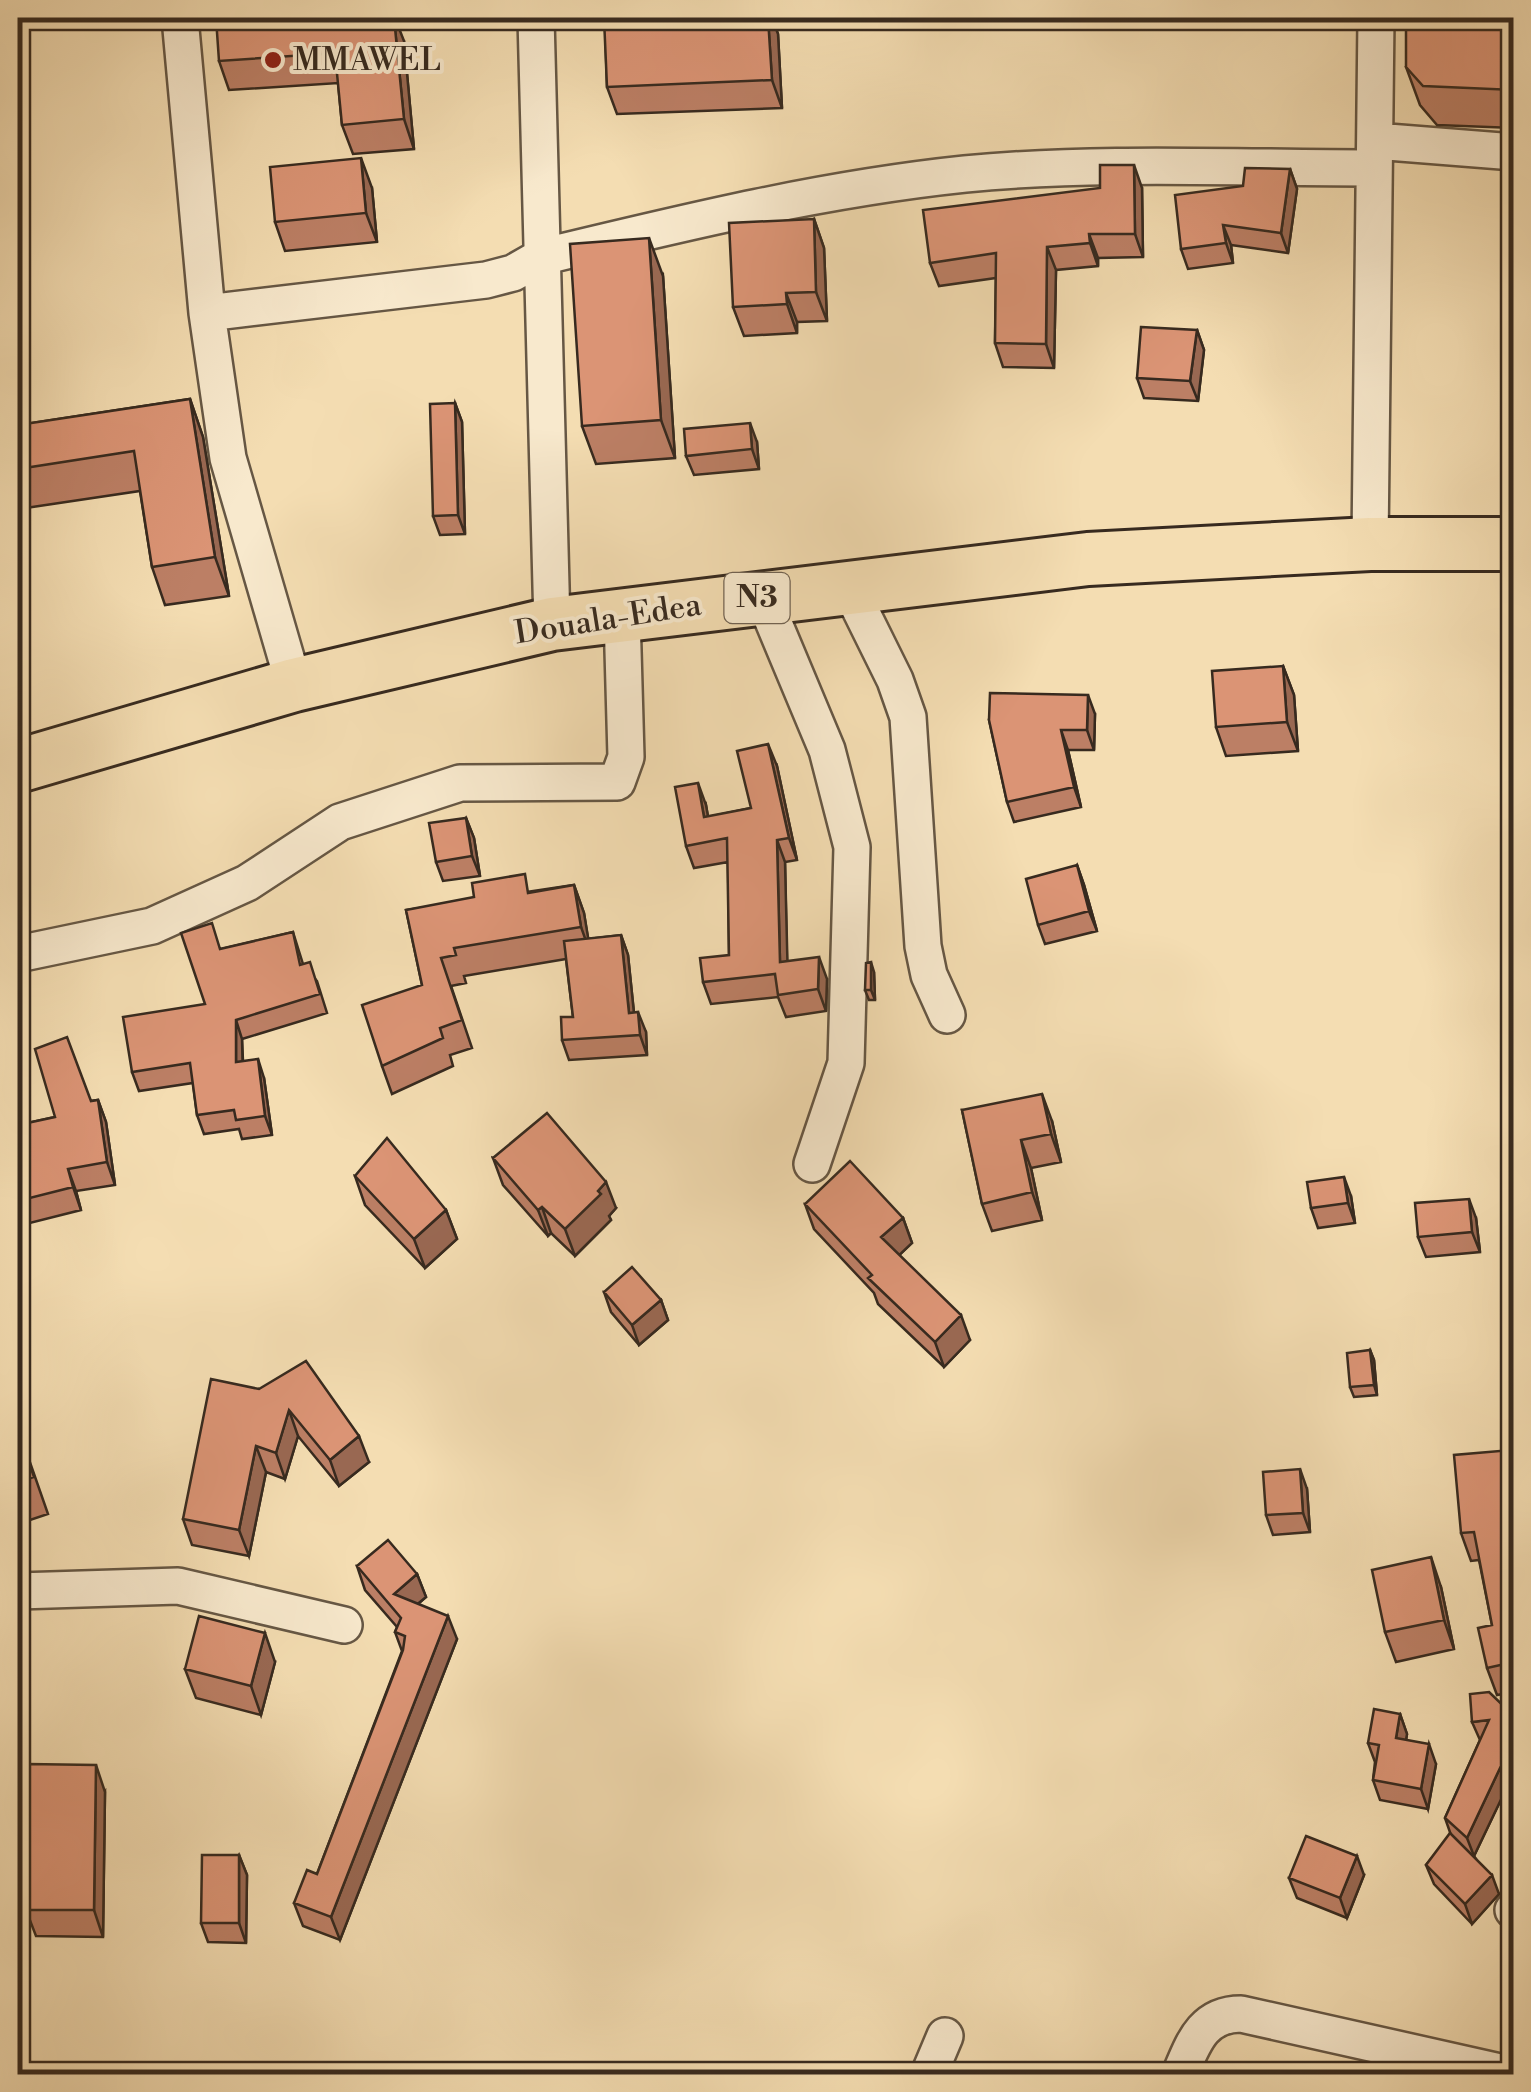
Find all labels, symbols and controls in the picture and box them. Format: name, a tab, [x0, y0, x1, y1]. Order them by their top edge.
place label: MMAWEL	[293, 40, 441, 80]
marker: MMAWEL	[262, 49, 284, 71]
road number: N3	[724, 573, 790, 623]
street label: Douala-Edea	[512, 584, 705, 653]

